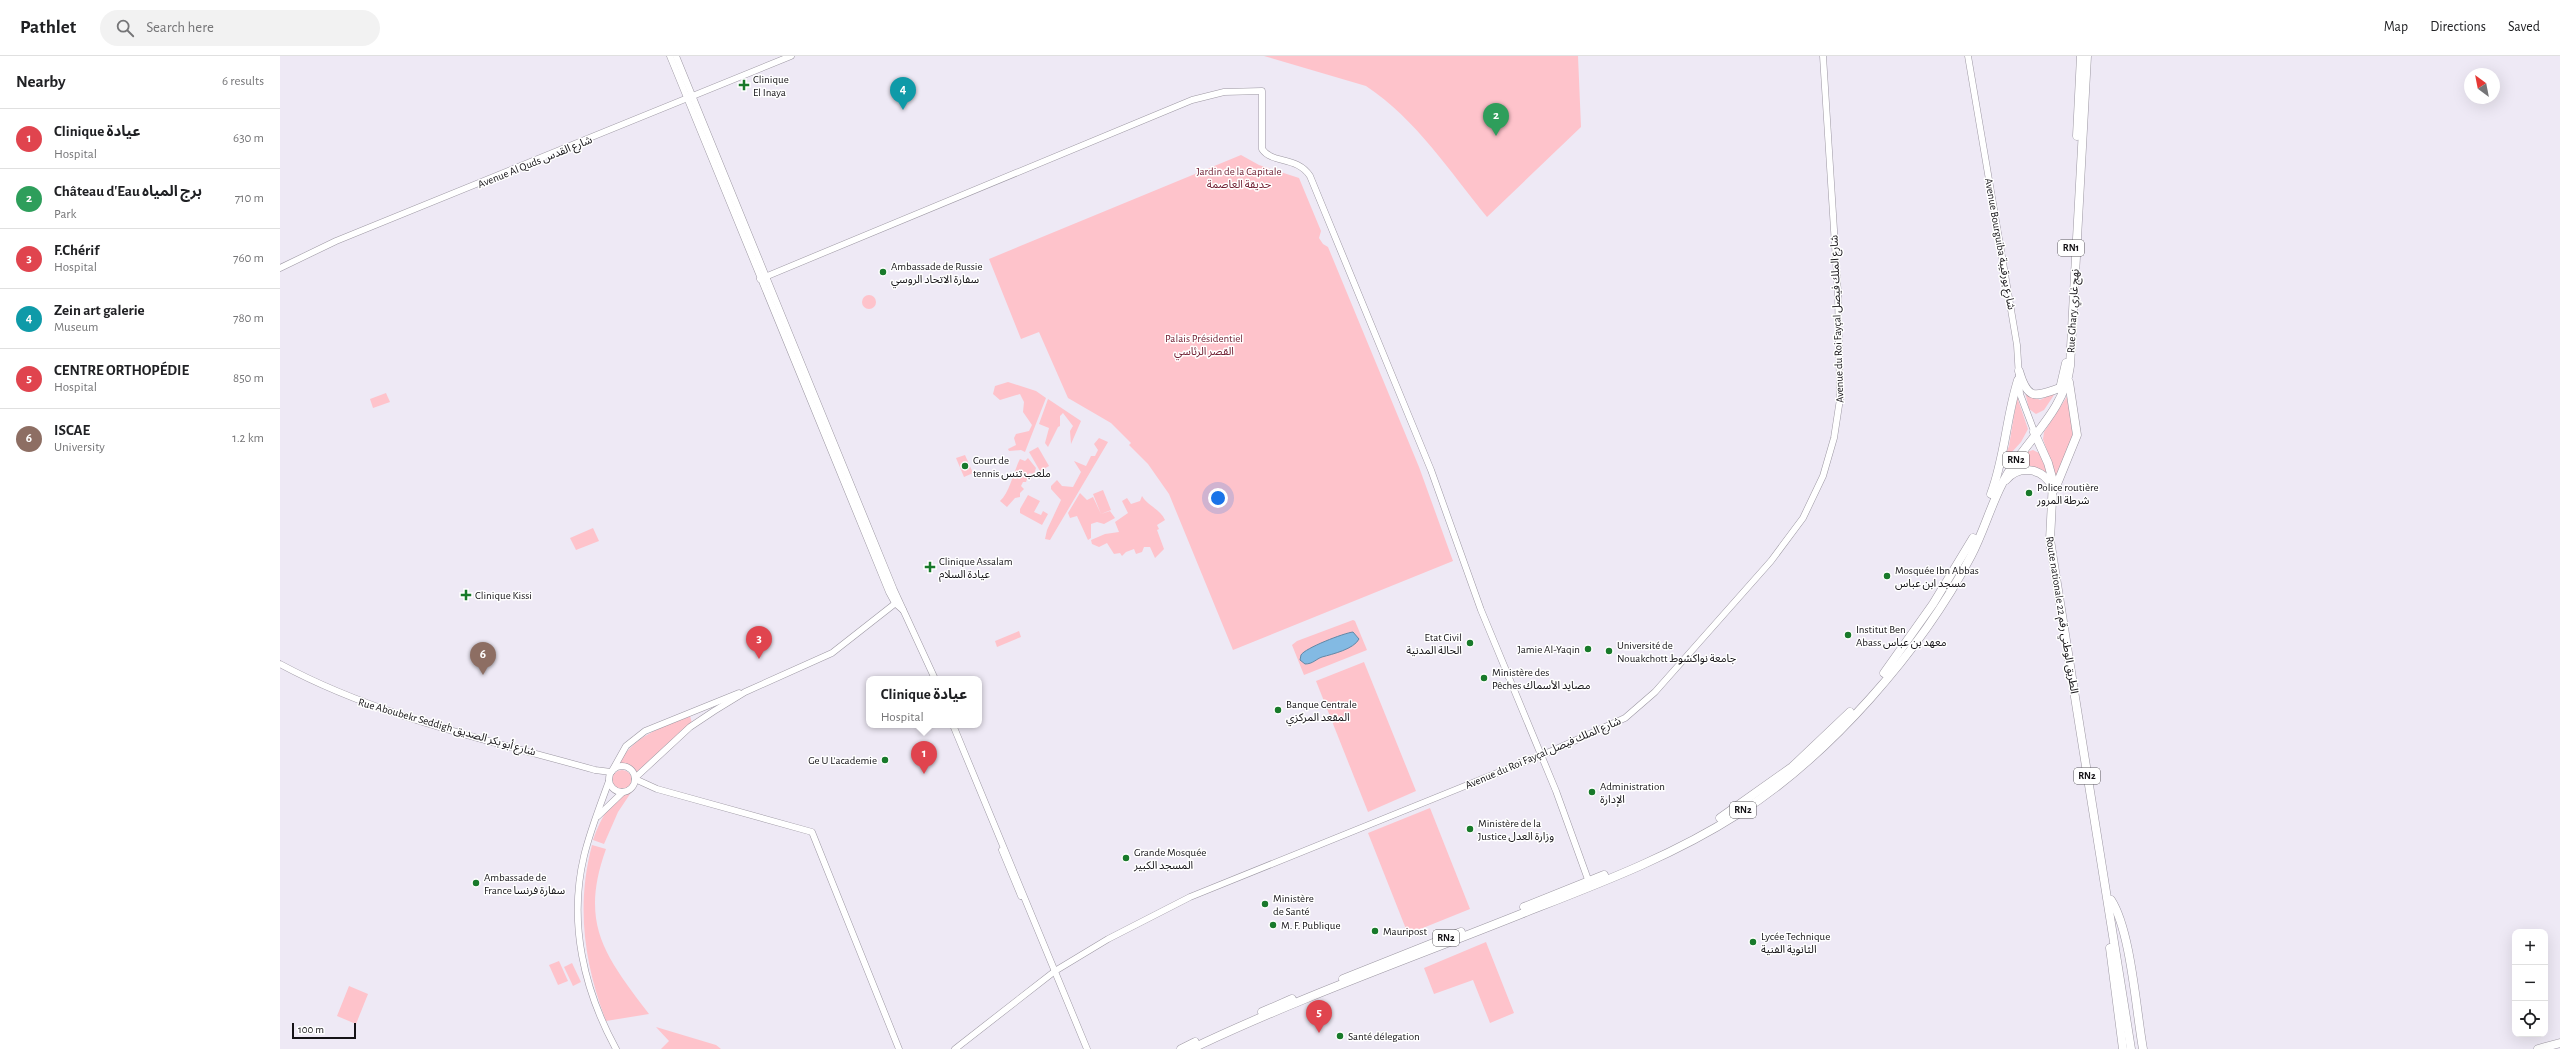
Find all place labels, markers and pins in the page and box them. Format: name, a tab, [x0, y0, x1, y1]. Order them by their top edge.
place label: Clinique El Inaya	[753, 74, 789, 98]
pin: 4	[890, 77, 916, 110]
marker: Clinique El Inaya	[738, 79, 750, 91]
pin: 2	[1483, 103, 1509, 136]
place label: Ambassade de Russie سفارة الاتحاد الروسي	[891, 261, 983, 288]
marker: Ambassade de Russie سفارة الاتحاد الروسي	[878, 267, 888, 277]
place label: Court de tennis ملعب تنس	[973, 455, 1051, 480]
marker: Court de tennis ملعب تنس	[960, 461, 970, 471]
place label: Police routière شرطة المرور	[2036, 482, 2099, 507]
marker: Police routière شرطة المرور	[2024, 488, 2034, 498]
place label: Clinique Assalam عيادة السلام	[939, 556, 1013, 582]
marker: Clinique Assalam عيادة السلام	[924, 561, 936, 573]
place label: Mosquée Ibn Abbas مسجد ابن عباس	[1895, 565, 1979, 590]
marker: Mosquée Ibn Abbas مسجد ابن عباس	[1882, 571, 1892, 581]
marker: Clinique Kissi	[460, 589, 472, 601]
place label: Clinique Kissi	[475, 590, 532, 601]
place label: Institut Ben Abass معهد بن عباس	[1856, 624, 1947, 649]
pin: 3	[746, 626, 772, 659]
marker: Institut Ben Abass معهد بن عباس	[1843, 630, 1853, 640]
place label: Etat Civil الحالة المدنية	[1406, 632, 1462, 657]
marker: Etat Civil الحالة المدنية	[1465, 638, 1475, 648]
place label: Université de Nouakchott جامعة نواكشوط	[1617, 640, 1737, 665]
pin: 6	[470, 642, 496, 675]
place label: Jamie Al-Yaqin	[1518, 644, 1580, 655]
marker: Jamie Al-Yaqin	[1583, 644, 1593, 654]
marker: Université de Nouakchott جامعة نواكشوط	[1604, 646, 1614, 656]
place label: Ministère des Pêches مصايد الأسماك	[1492, 667, 1591, 692]
marker: Ministère des Pêches مصايد الأسماك	[1479, 673, 1489, 683]
place label: Banque Centrale المقعد المركزي	[1286, 699, 1357, 726]
marker: Banque Centrale المقعد المركزي	[1273, 705, 1283, 715]
pin: 1	[911, 741, 937, 774]
place label: Ge U L'academie	[808, 755, 877, 766]
marker: Ge U L'academie	[880, 755, 890, 765]
place label: Administration الإدارة	[1600, 781, 1665, 807]
marker: Administration الإدارة	[1587, 787, 1597, 797]
place label: Ministère de la Justice وزارة العدل	[1478, 818, 1554, 843]
marker: Ministère de la Justice وزارة العدل	[1465, 824, 1475, 834]
place label: Grande Mosquée المسجد الكبير	[1133, 847, 1206, 872]
marker: Grande Mosquée المسجد الكبير	[1121, 853, 1131, 863]
place label: Ambassade de France سفارة فرنسا	[484, 872, 566, 897]
marker: Ambassade de France سفارة فرنسا	[471, 878, 481, 888]
place label: Ministère de Santé	[1273, 893, 1314, 917]
marker: Ministère de Santé	[1260, 899, 1270, 909]
marker: M. F. Publique	[1268, 920, 1278, 930]
place label: M. F. Publique	[1281, 920, 1340, 931]
marker: Mauripost	[1370, 926, 1380, 936]
place label: Mauripost	[1383, 926, 1427, 937]
place label: Lycée Technique الثانوية الفنية	[1761, 931, 1830, 956]
marker: Lycée Technique الثانوية الفنية	[1748, 937, 1758, 947]
pin: 5	[1306, 1000, 1332, 1033]
marker: Santé délegation	[1335, 1031, 1345, 1041]
place label: Santé délegation	[1348, 1031, 1420, 1042]

